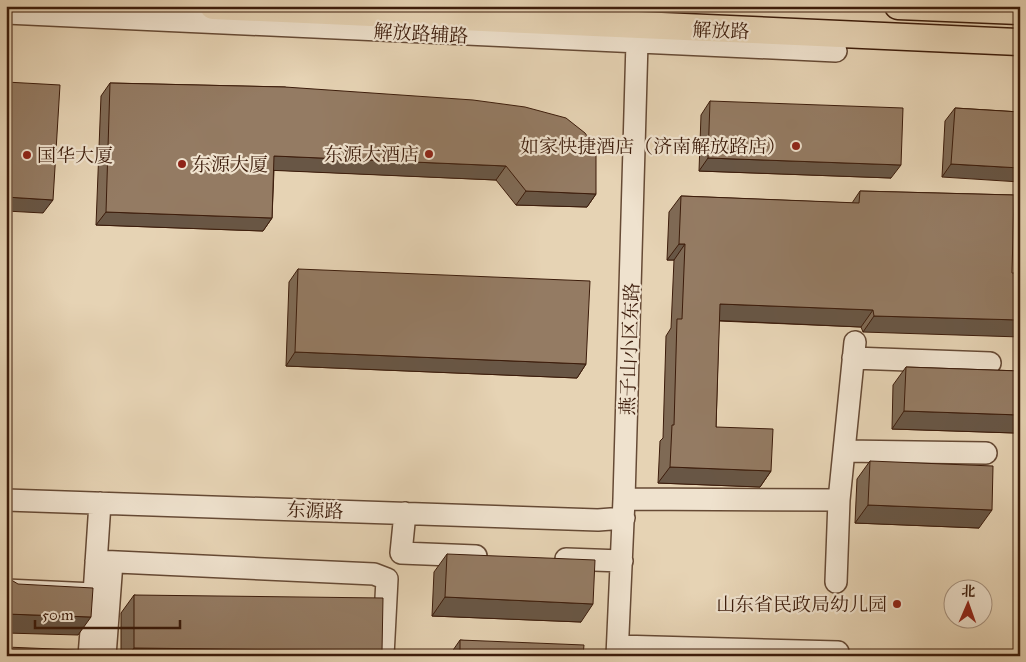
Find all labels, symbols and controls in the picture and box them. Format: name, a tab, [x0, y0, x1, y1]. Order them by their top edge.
street label: 解放路	[692, 18, 750, 43]
street label: 解放路辅路	[373, 20, 469, 47]
place label: 如家快捷酒店（济南解放路店）	[520, 135, 786, 158]
marker: 如家快捷酒店（济南解放路店）	[790, 140, 802, 152]
place label: 东源大酒店	[324, 143, 419, 166]
place label: 国华大厦	[37, 144, 113, 167]
marker: 东源大酒店	[423, 148, 435, 160]
marker: 国华大厦	[21, 149, 33, 161]
place label: 东源大厦	[192, 153, 268, 176]
marker: 东源大厦	[176, 158, 188, 170]
street label: 燕子山小区东路	[616, 282, 643, 416]
street label: 东源路	[286, 498, 344, 523]
north arrow	[944, 580, 994, 630]
text: 北	[961, 583, 976, 600]
place label: 山东省民政局幼儿园	[716, 593, 887, 616]
scale bar	[35, 597, 180, 629]
marker: 山东省民政局幼儿园	[891, 598, 903, 610]
text: 50 m	[42, 606, 74, 624]

